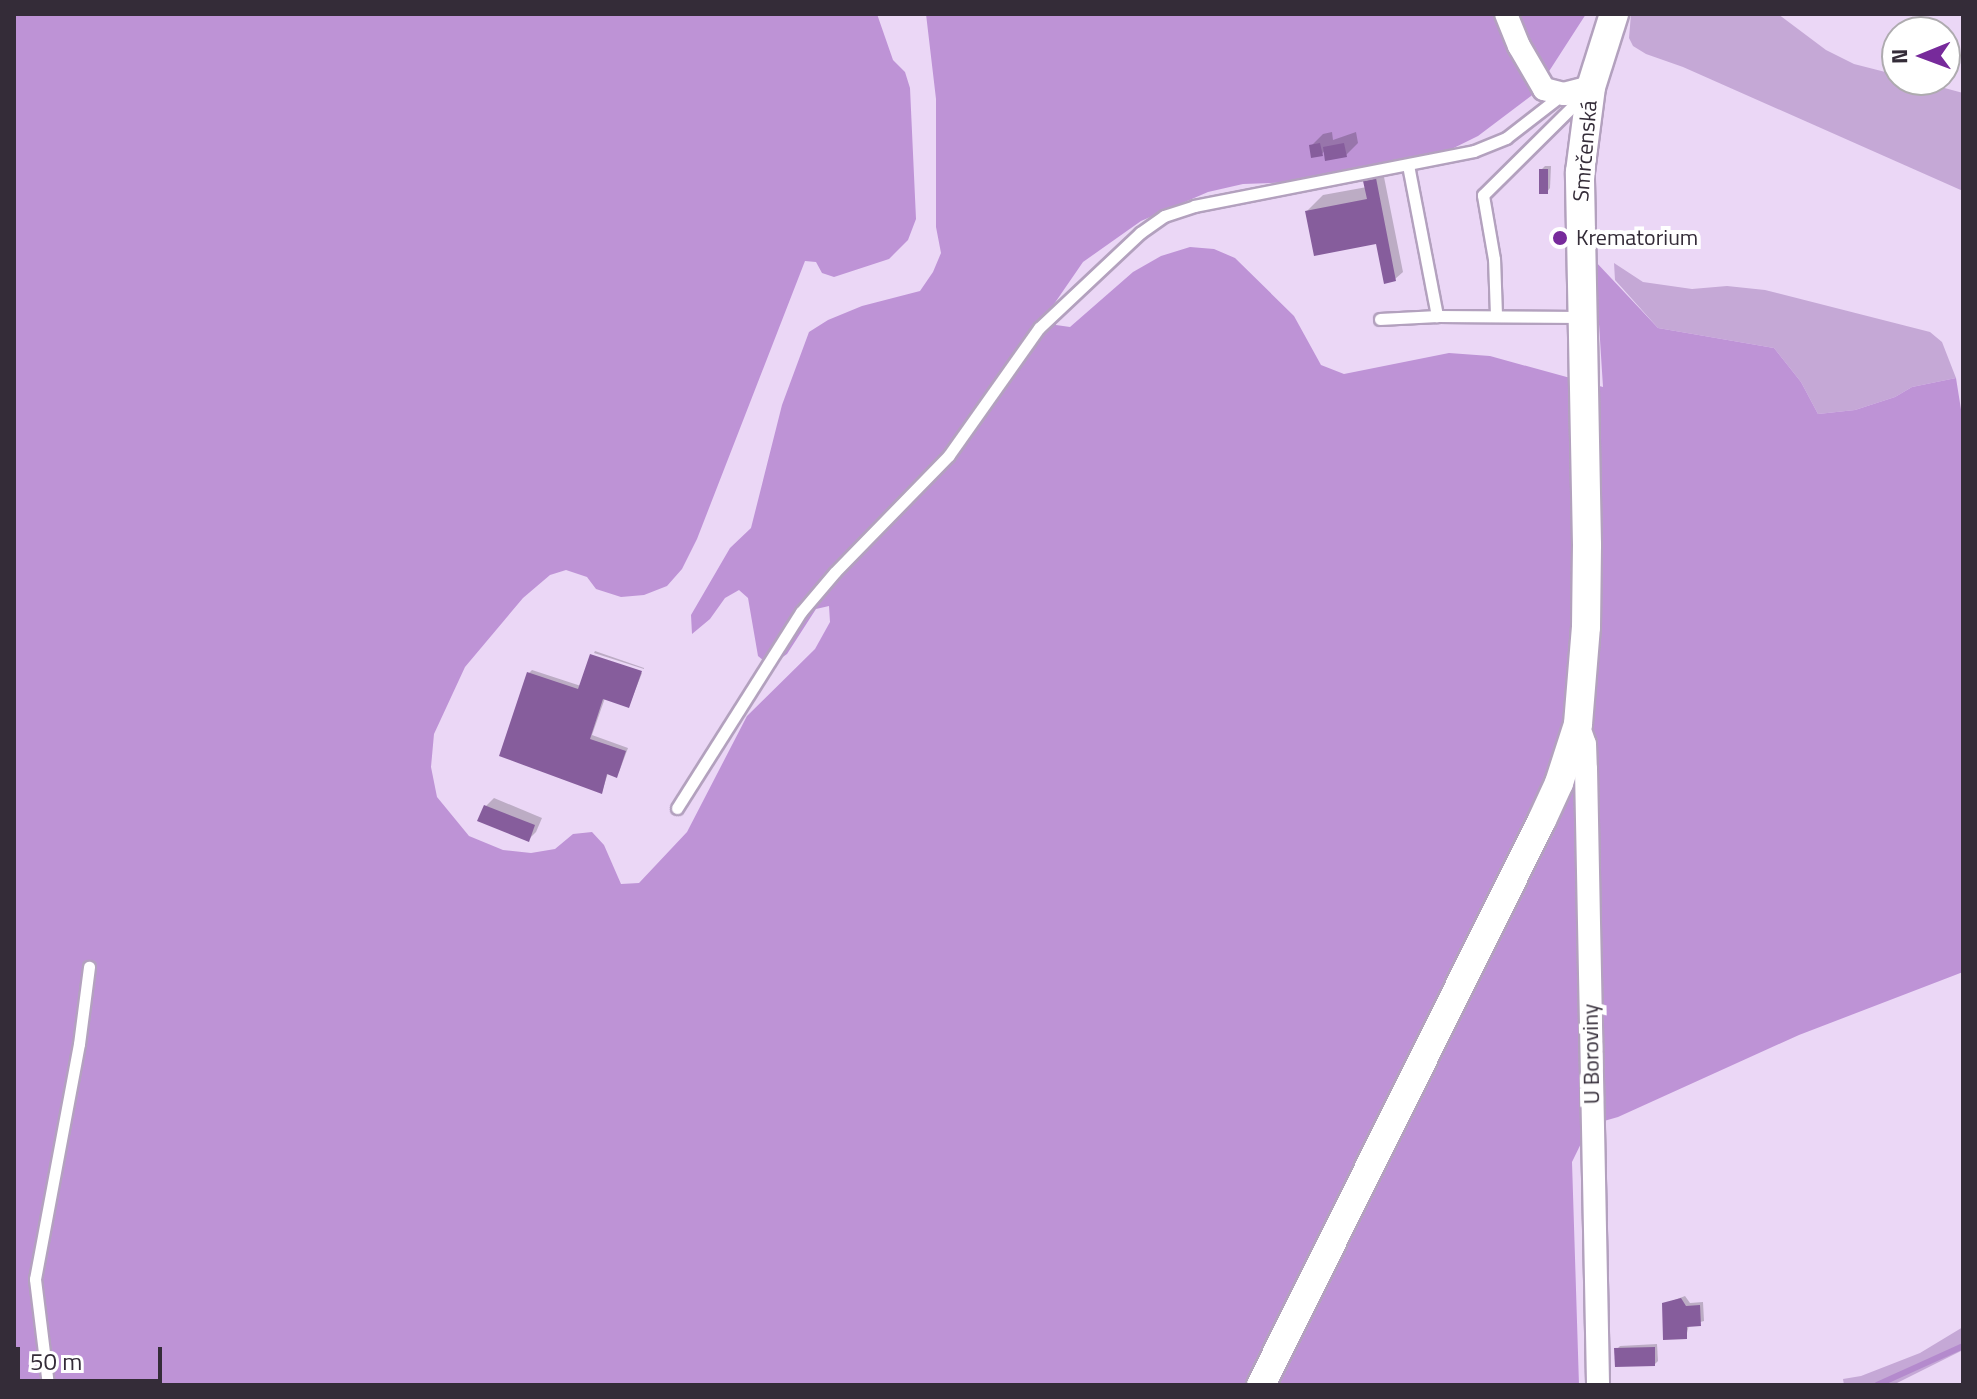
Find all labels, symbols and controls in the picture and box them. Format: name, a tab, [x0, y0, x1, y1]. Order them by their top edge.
north arrow	[1881, 16, 1961, 96]
text: N	[1882, 48, 1916, 64]
street label: Smrčenská	[1567, 99, 1603, 203]
place label: Krematorium	[1576, 225, 1698, 251]
marker: Krematorium	[1551, 229, 1569, 247]
street label: U Boroviny	[1577, 1003, 1605, 1105]
scale bar	[20, 1331, 166, 1381]
text: 50 m	[30, 1343, 82, 1379]

